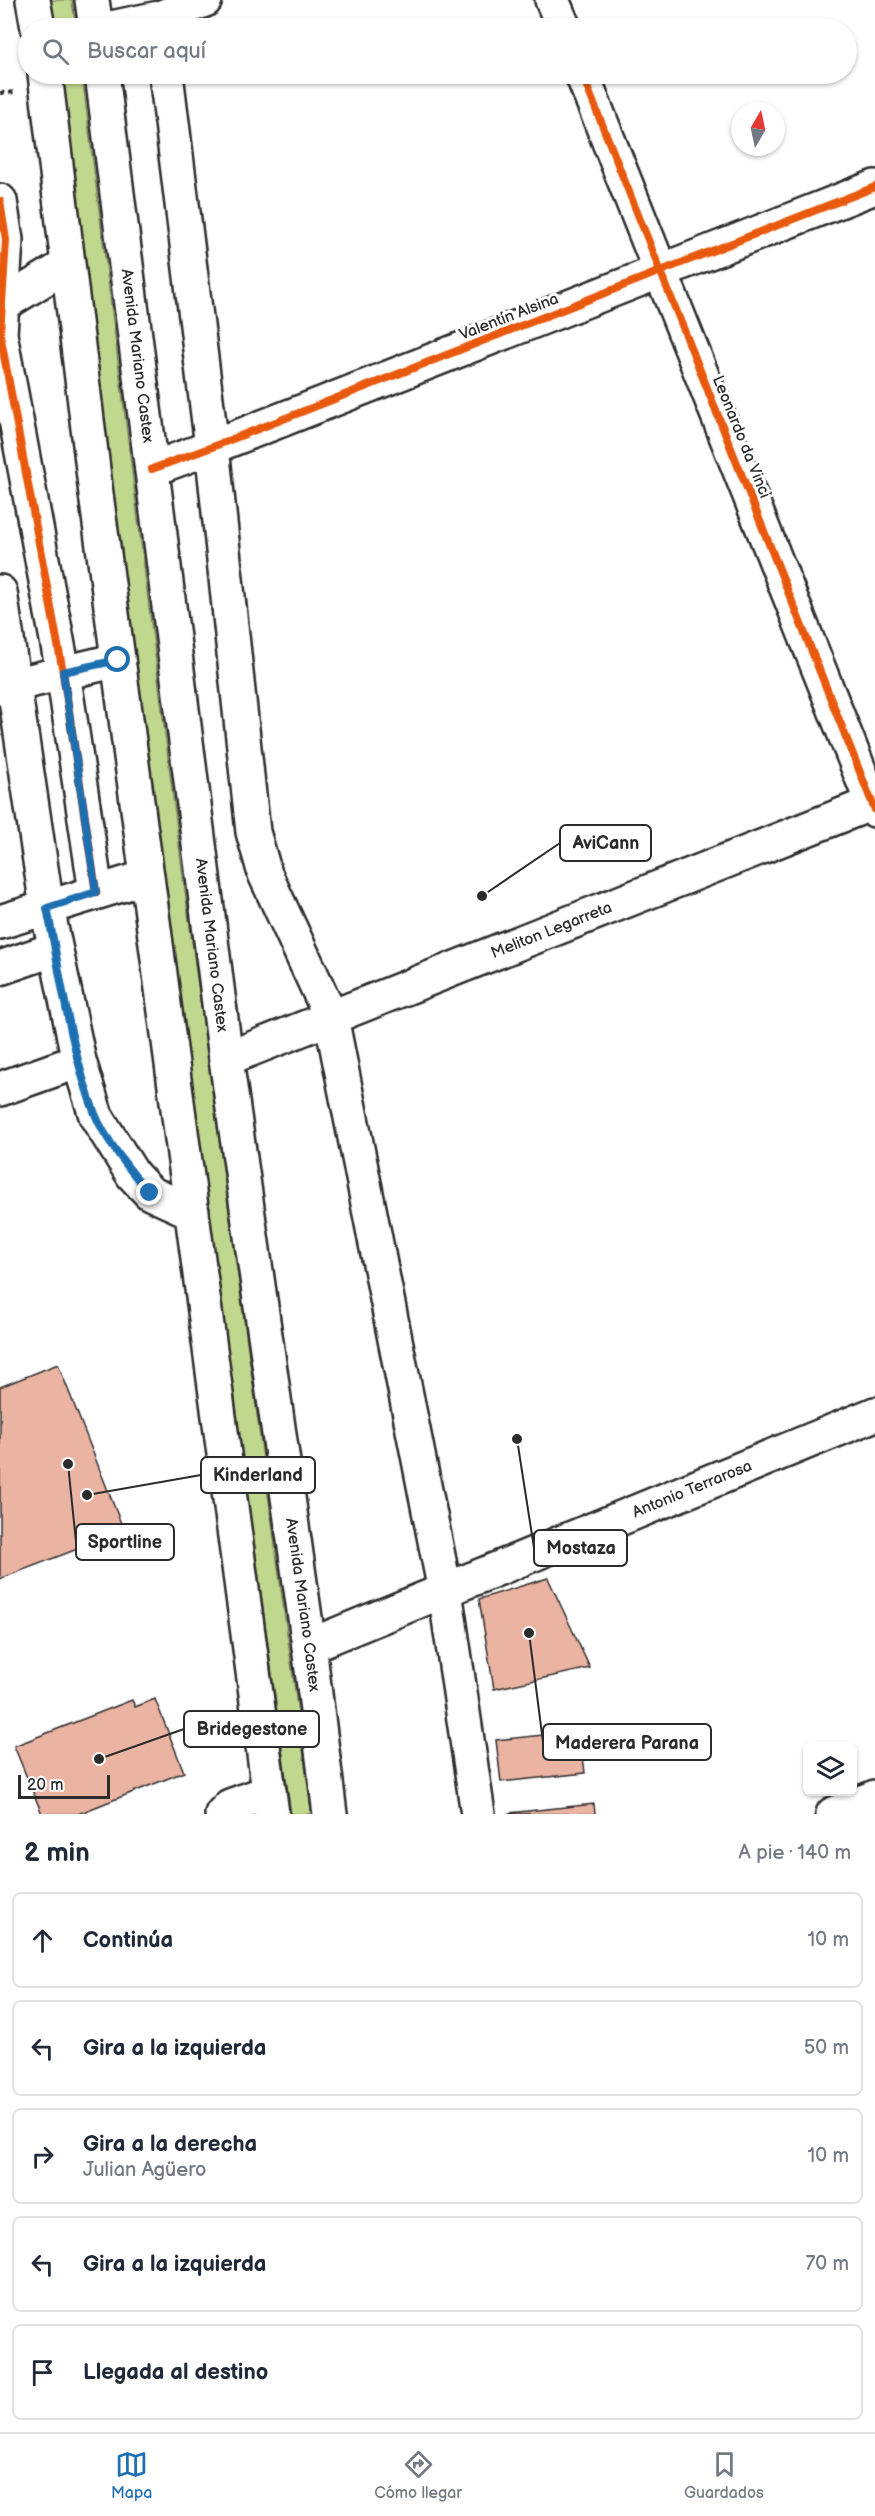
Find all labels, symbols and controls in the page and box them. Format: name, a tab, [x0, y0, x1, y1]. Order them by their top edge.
search box	[18, 18, 857, 84]
icon: search	[39, 35, 72, 68]
text: Buscar aquí	[87, 38, 206, 65]
north arrow	[731, 102, 785, 156]
street label: Avenida Mariano Castex	[117, 268, 158, 444]
street label: Valentín Alsina	[457, 289, 561, 345]
street label: Leonardo da Vinci	[708, 373, 774, 501]
route start	[104, 646, 130, 672]
callout: AviCann	[560, 825, 651, 861]
text: AviCann	[572, 833, 639, 854]
street label: Avenida Mariano Castex	[191, 857, 232, 1034]
street label: Meliton Legarreta	[488, 898, 615, 963]
route end	[136, 1179, 162, 1205]
street label: Antonio Terrarosa	[630, 1456, 755, 1522]
callout: Kinderland	[201, 1457, 315, 1493]
text: Kinderland	[213, 1465, 303, 1486]
street label: Avenida Mariano Castex	[281, 1517, 324, 1693]
callout: Sportline	[76, 1524, 174, 1560]
callout: Mostaza	[534, 1530, 627, 1566]
text: Sportline	[88, 1532, 162, 1553]
text: Mostaza	[546, 1538, 616, 1559]
callout: Bridegestone	[184, 1711, 319, 1747]
text: Bridegestone	[197, 1719, 307, 1740]
callout: Maderera Parana	[543, 1724, 711, 1760]
text: Maderera Parana	[555, 1733, 699, 1754]
map controls	[803, 1742, 857, 1796]
button: layers	[803, 1742, 857, 1796]
scale bar	[18, 1772, 110, 1800]
text: 20 m	[27, 1776, 63, 1795]
text: 2 min	[24, 1838, 90, 1869]
text: A pie · 140 m	[739, 1841, 851, 1865]
icon: ahead	[26, 1924, 59, 1957]
text: Continúa	[83, 1927, 173, 1954]
text: 10 m	[808, 1928, 849, 1952]
icon: left	[26, 2032, 59, 2065]
text: Gira a la izquierda	[83, 2035, 267, 2062]
text: 50 m	[804, 2036, 849, 2060]
text: Gira a la derecha	[83, 2131, 257, 2158]
icon: right	[26, 2140, 59, 2173]
text: 10 m	[808, 2144, 849, 2168]
text: Julian Agüero	[83, 2158, 206, 2182]
icon: left	[26, 2248, 59, 2281]
text: Gira a la izquierda	[83, 2251, 267, 2278]
text: 70 m	[805, 2252, 849, 2276]
icon: arrive	[26, 2356, 59, 2389]
text: Llegada al destino	[83, 2359, 268, 2386]
tab: Mapa	[111, 2448, 152, 2503]
tab: Cómo llegar	[374, 2448, 462, 2503]
tab: Guardados	[684, 2448, 764, 2503]

